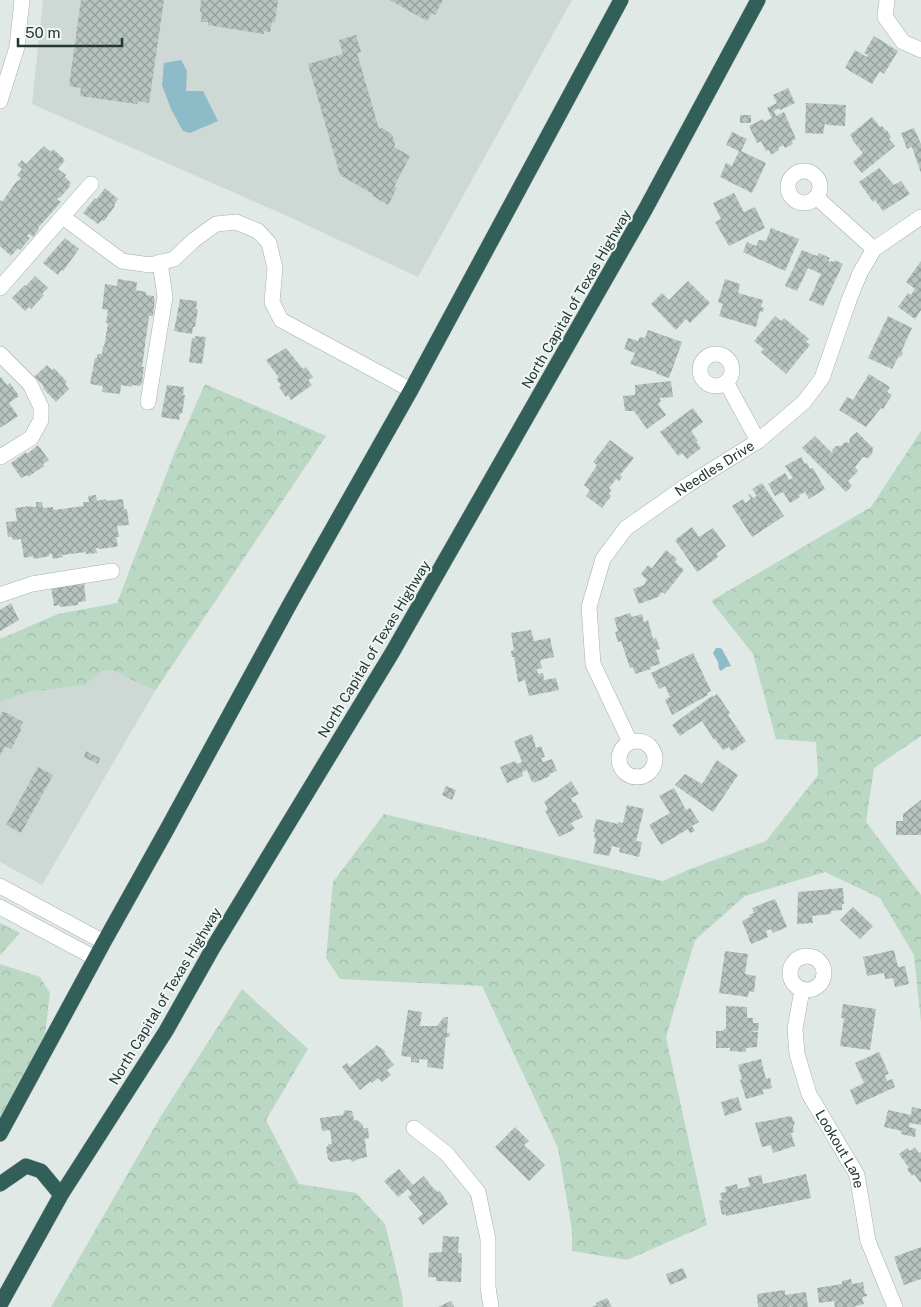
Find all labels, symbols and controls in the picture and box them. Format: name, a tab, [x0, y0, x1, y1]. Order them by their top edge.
scale bar	[18, 15, 121, 47]
text: 50 m	[25, 24, 60, 41]
street label: North Capital of Texas Highway	[518, 206, 634, 391]
street label: Needles Drive	[672, 437, 757, 499]
street label: North Capital of Texas Highway	[315, 557, 434, 740]
street label: North Capital of Texas Highway	[106, 904, 225, 1087]
street label: Lookout Lane	[812, 1107, 867, 1189]

